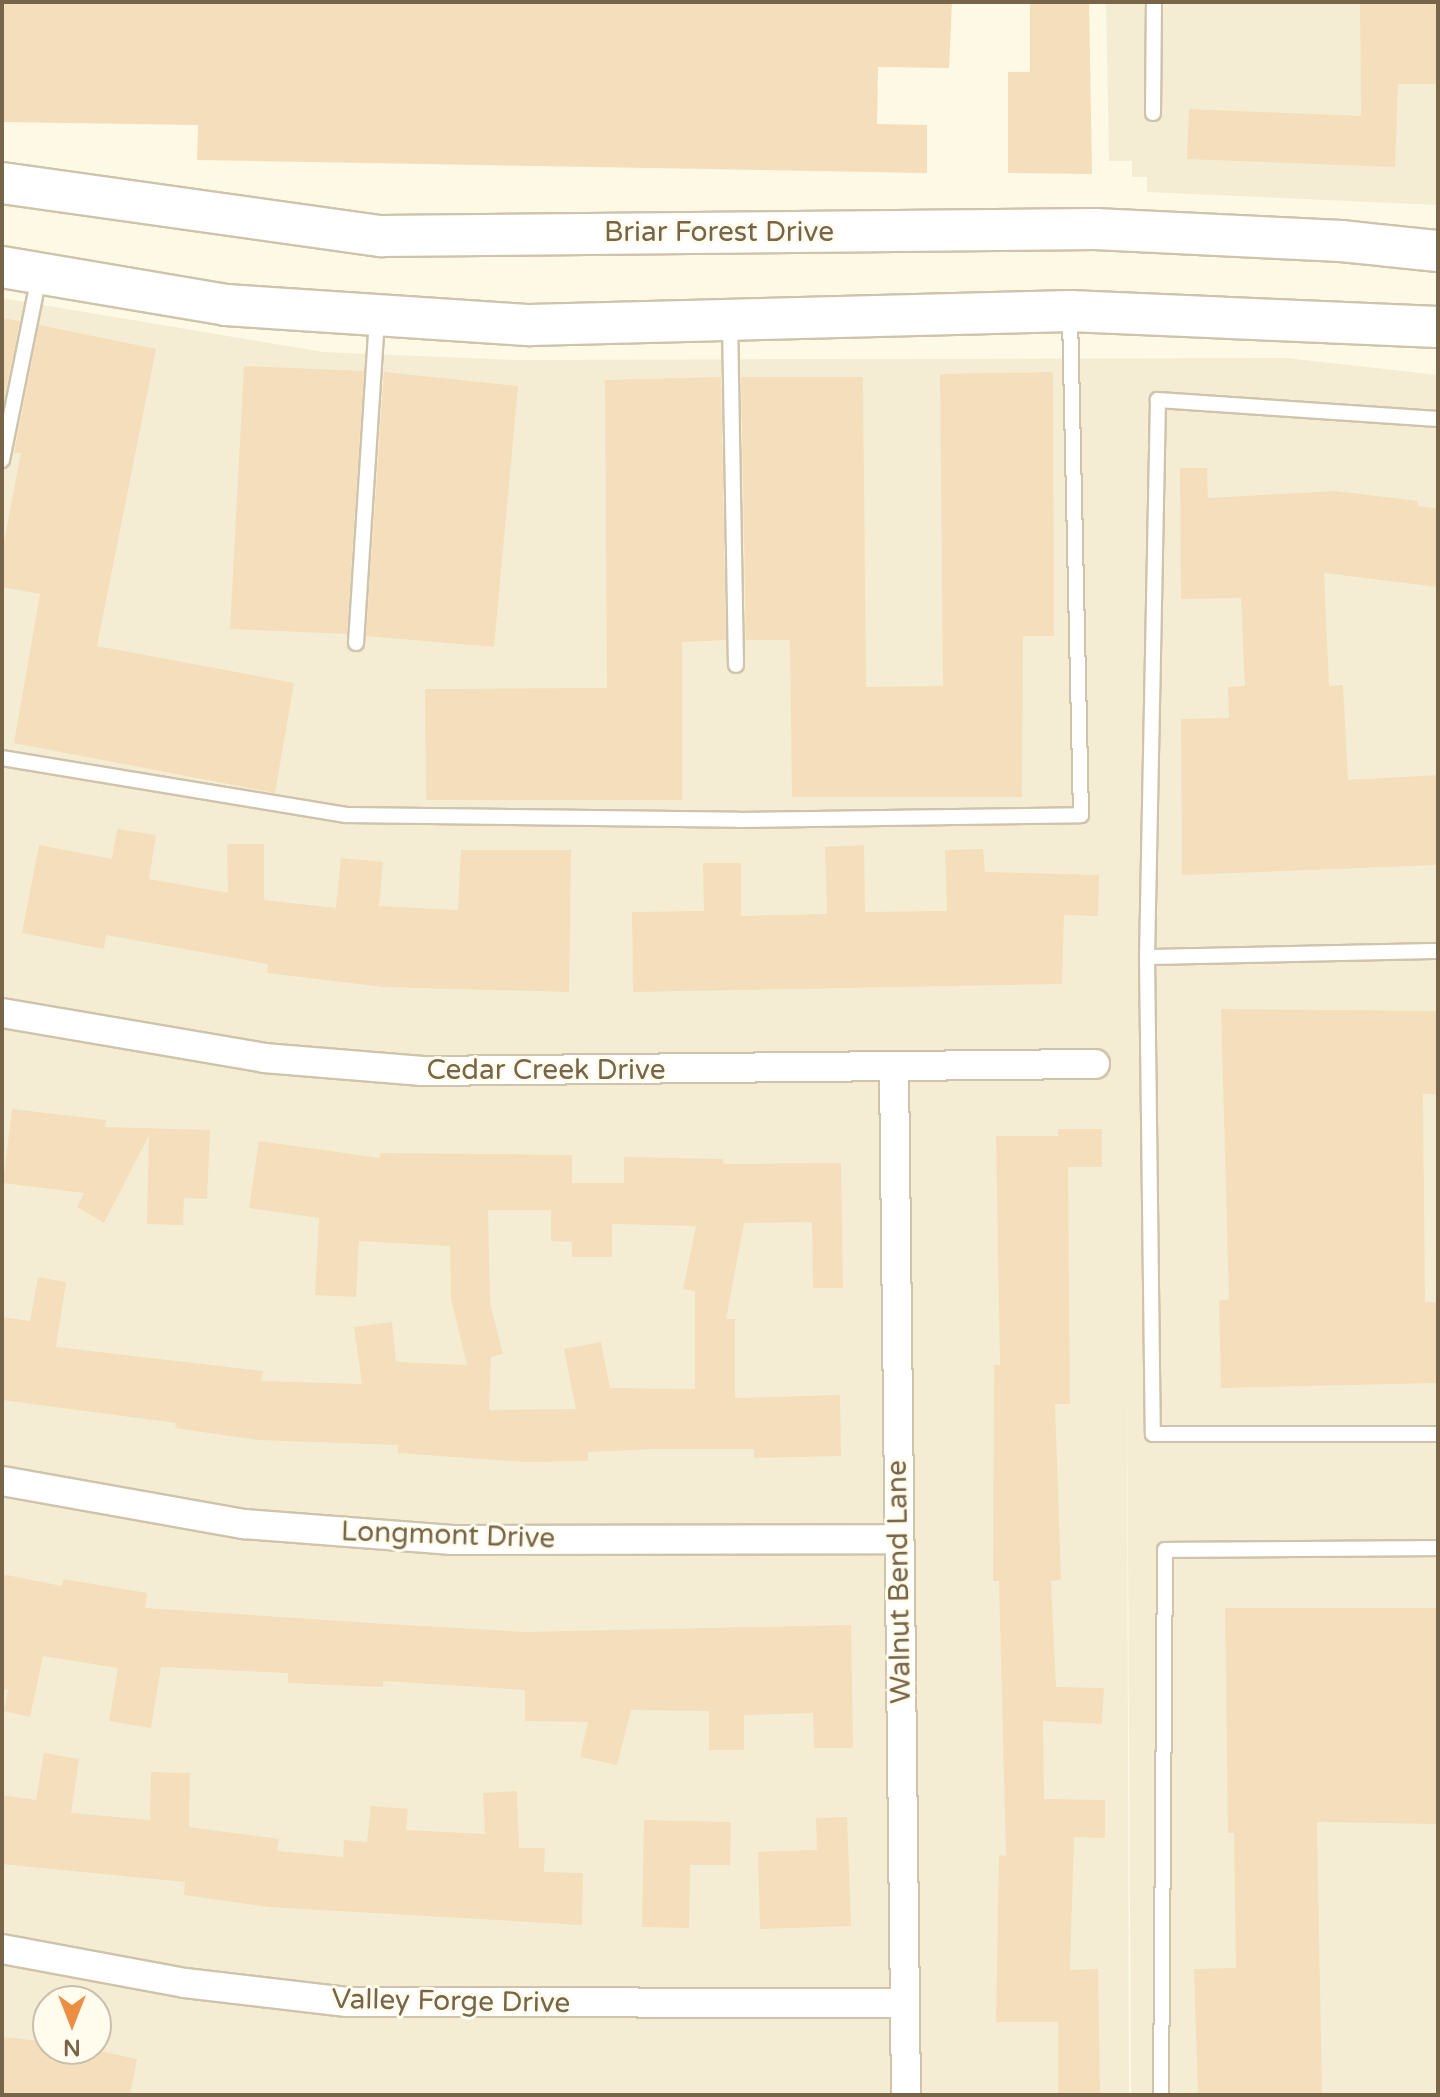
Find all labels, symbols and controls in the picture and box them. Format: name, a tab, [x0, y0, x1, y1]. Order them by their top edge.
street label: Briar Forest Drive	[604, 215, 834, 249]
street label: Cedar Creek Drive	[426, 1053, 666, 1087]
street label: Walnut Bend Lane	[880, 1460, 918, 1704]
street label: Longmont Drive	[340, 1514, 556, 1556]
street label: Valley Forge Drive	[331, 1982, 571, 2020]
north arrow	[32, 1985, 112, 2065]
text: N	[63, 2034, 81, 2060]

